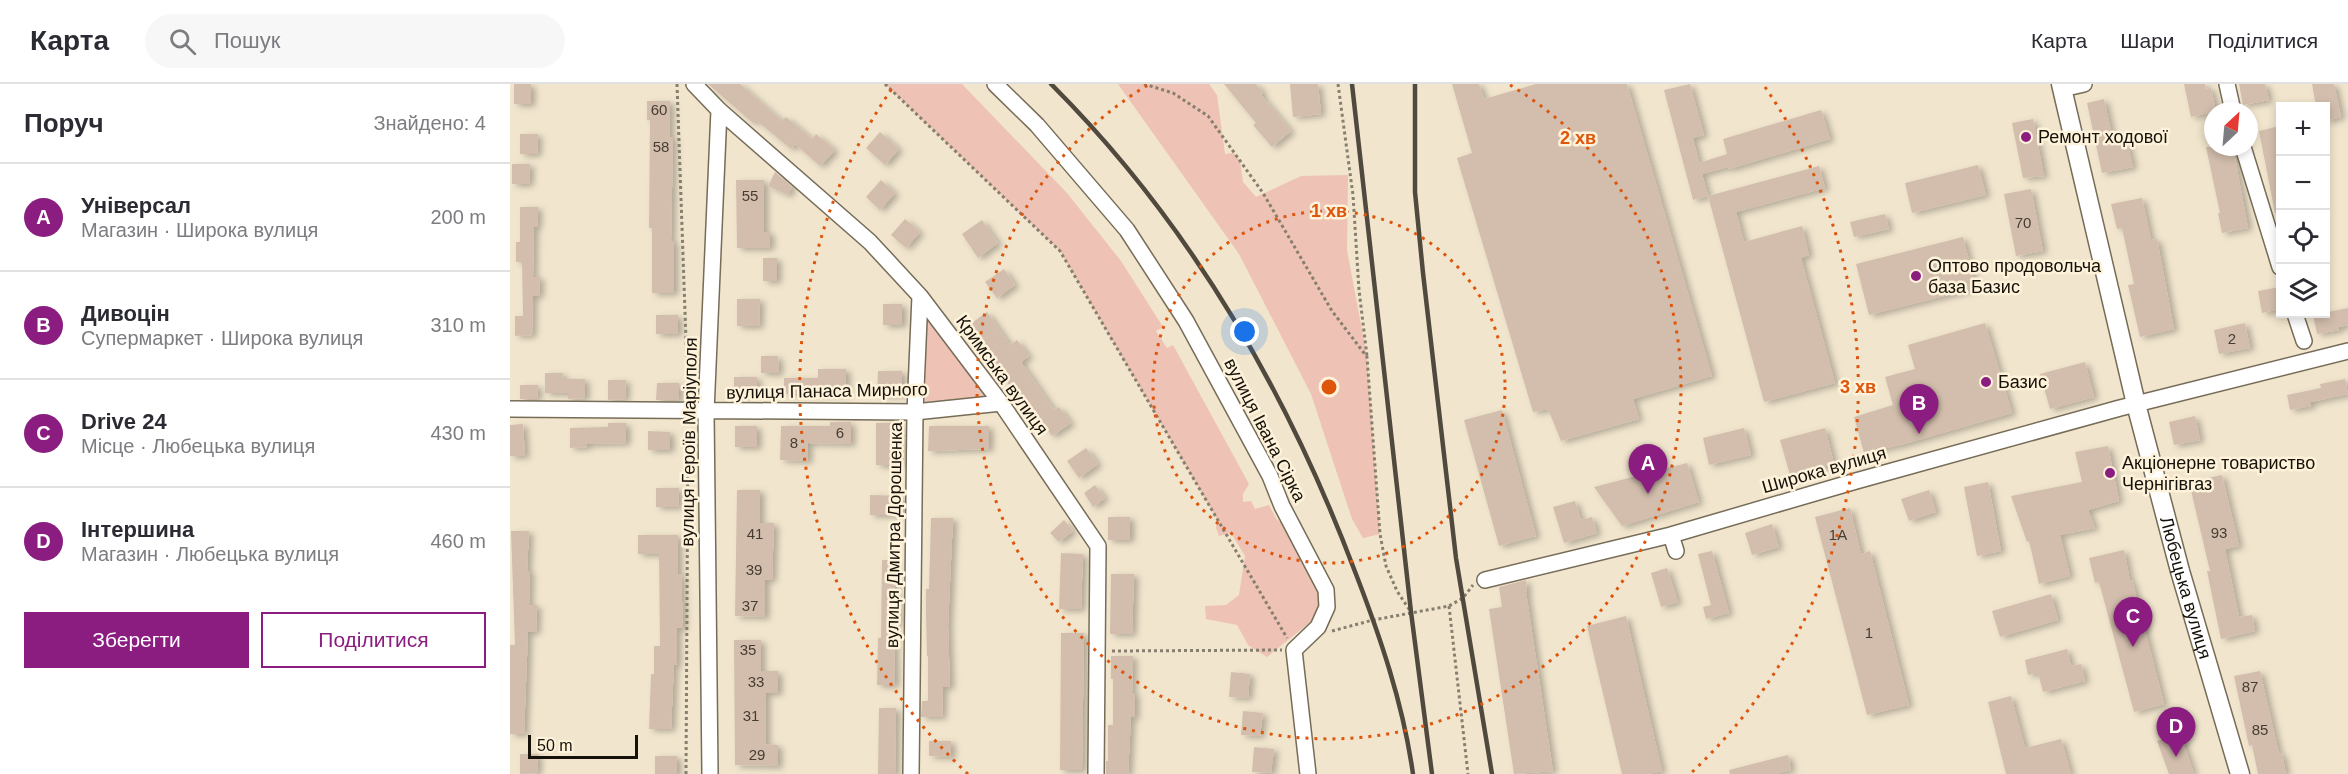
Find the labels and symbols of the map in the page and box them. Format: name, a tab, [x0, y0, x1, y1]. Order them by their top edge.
house number: 60	[651, 101, 667, 118]
north arrow	[2204, 102, 2258, 156]
place label: Ремонт ходової	[2038, 127, 2168, 147]
text: 2 хв	[1560, 128, 1596, 148]
marker: Ремонт ходової	[2019, 130, 2033, 144]
house number: 58	[653, 138, 669, 155]
house number: 55	[742, 187, 758, 204]
text: 1 хв	[1311, 201, 1347, 221]
house number: 70	[2015, 214, 2031, 231]
place label: Оптово продовольча база Базис	[1928, 256, 2102, 297]
marker: Оптово продовольча база Базис	[1909, 269, 1923, 283]
street label: Кримська вулиця	[952, 311, 1052, 439]
your location	[1230, 317, 1259, 346]
house number: 2	[2228, 330, 2236, 347]
street label: вулиця Героїв Маріуполя	[677, 337, 701, 547]
street label: вулиця Івана Сірка	[1220, 355, 1310, 506]
place label: Базис	[1998, 372, 2047, 392]
marker: Базис	[1979, 375, 1993, 389]
centre of rings	[1319, 377, 1339, 397]
text: 3 хв	[1840, 377, 1876, 397]
street label: вулиця Панаса Мирного	[726, 379, 928, 403]
pin: B	[1900, 384, 1938, 434]
street label: вулиця Дмитра Дорошенка	[882, 421, 906, 648]
house number: 6	[836, 424, 844, 441]
house number: 8	[790, 434, 798, 451]
street label: Широка вулиця	[1760, 443, 1888, 497]
pin: A	[1628, 444, 1668, 494]
place label: Акціонерне товариство Чернігівгаз	[2122, 453, 2315, 494]
marker: Акціонерне товариство Чернігівгаз	[2103, 466, 2117, 480]
street label: Любецька вулиця	[2156, 514, 2215, 661]
house number: 93	[2211, 524, 2227, 541]
house number: 41	[747, 525, 763, 542]
house number: 1А	[1829, 526, 1847, 543]
house number: 39	[746, 561, 762, 578]
house number: 37	[742, 597, 758, 614]
pin: C	[2114, 598, 2152, 647]
house number: 1	[1865, 624, 1873, 641]
house number: 35	[740, 641, 756, 658]
house number: 33	[748, 673, 764, 690]
house number: 87	[2242, 678, 2258, 695]
house number: 31	[743, 707, 759, 724]
pin: D	[2156, 708, 2196, 757]
house number: 85	[2252, 721, 2268, 738]
scale bar	[528, 732, 638, 760]
house number: 29	[749, 746, 765, 763]

